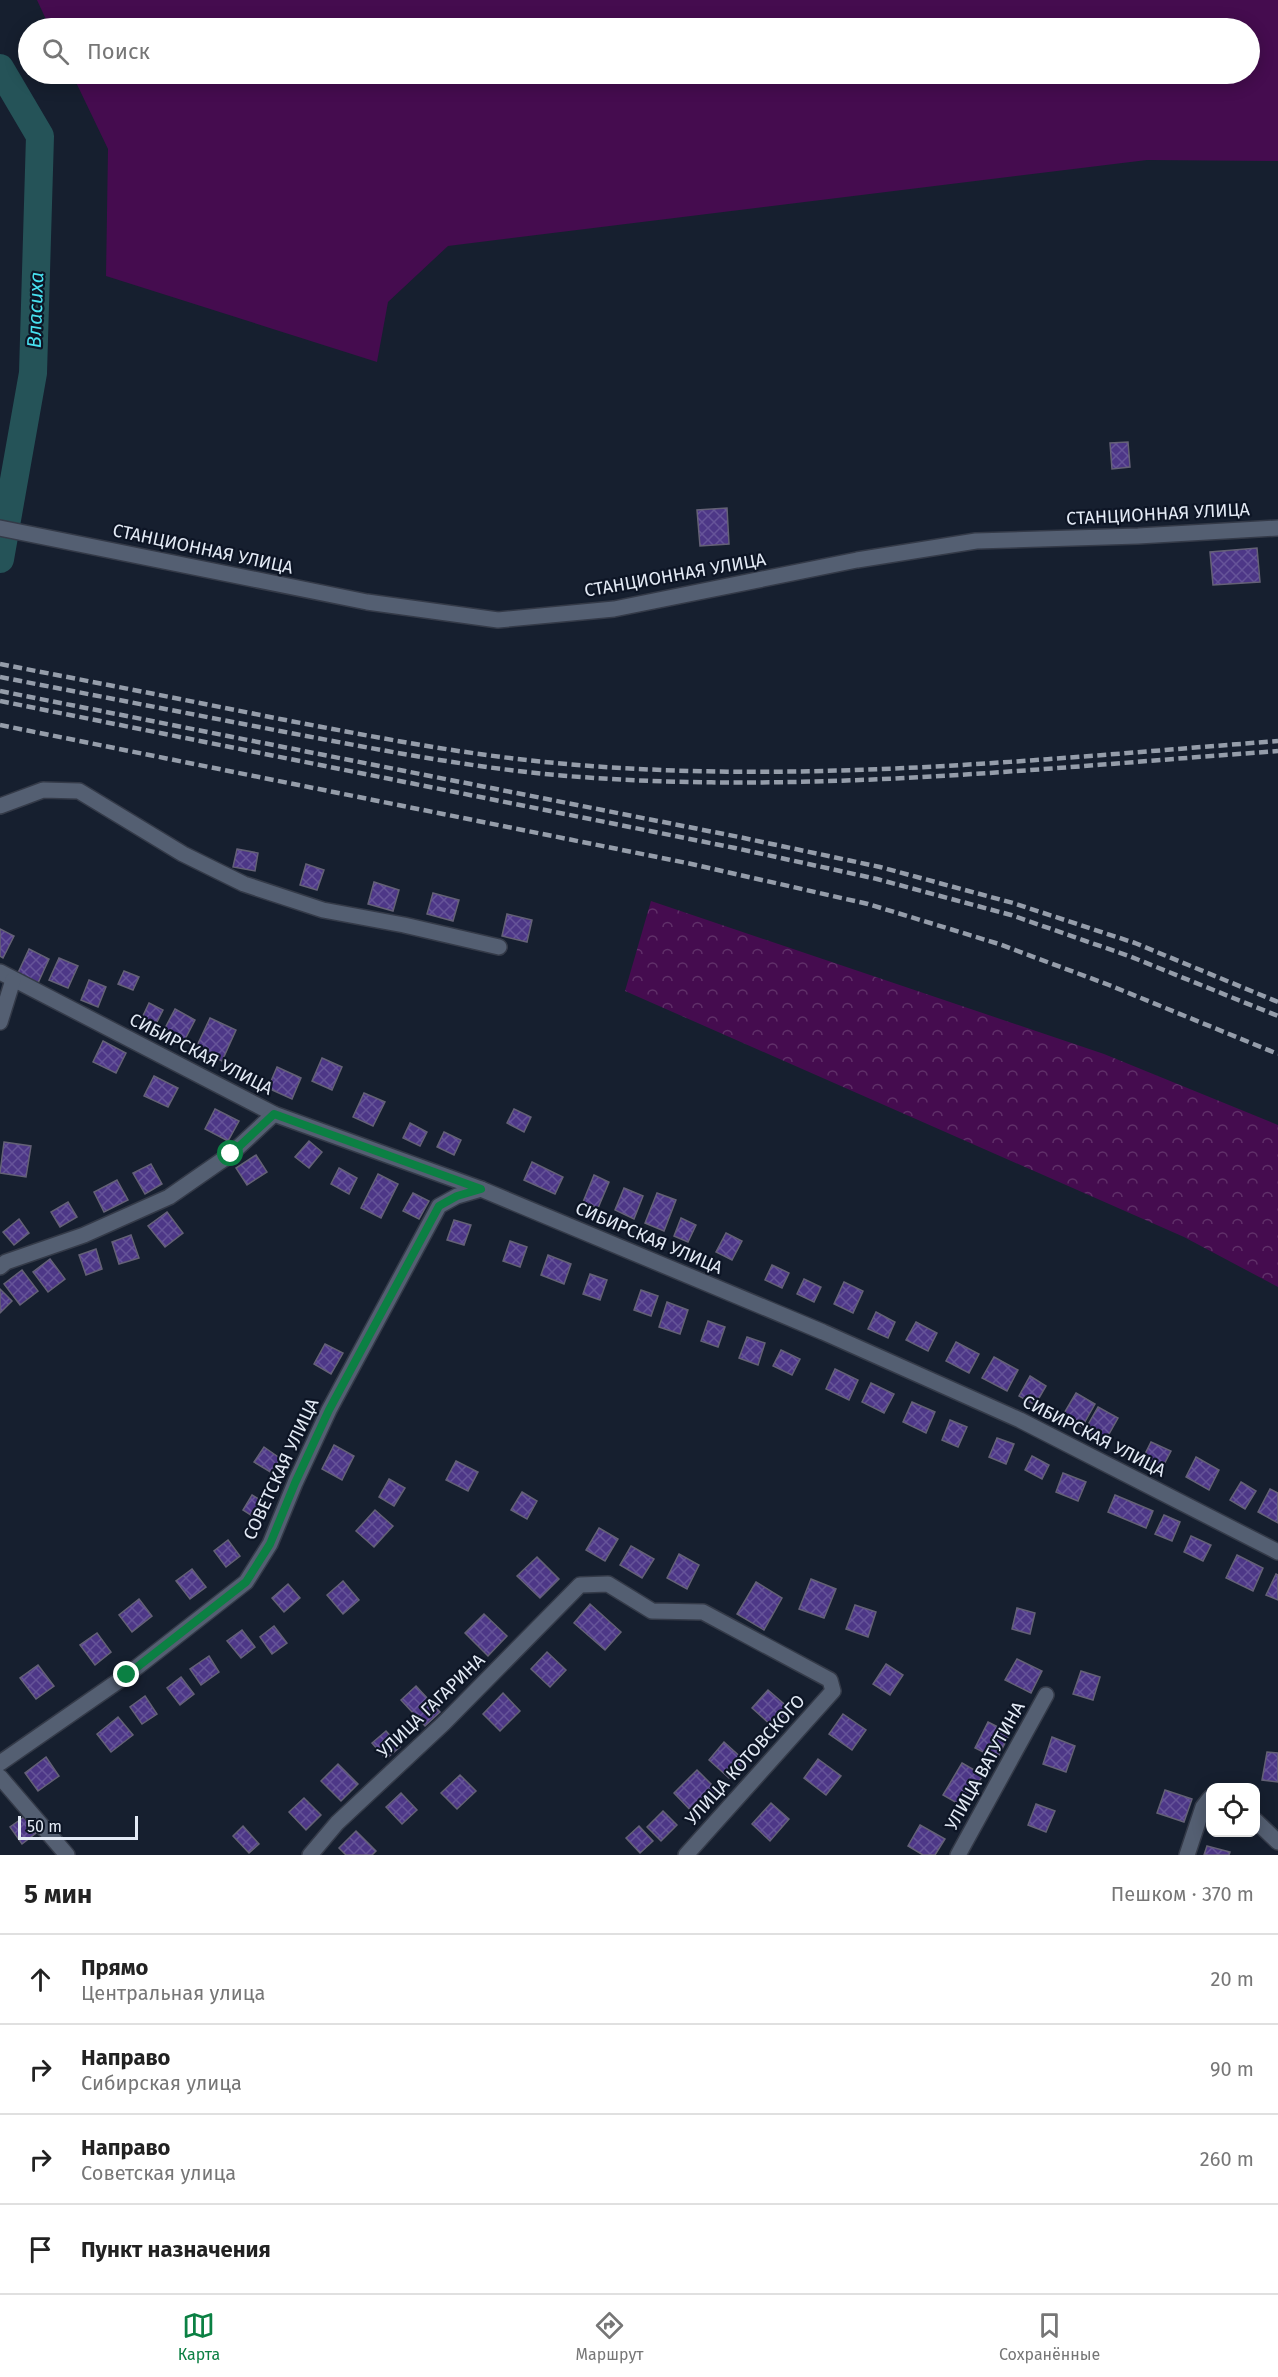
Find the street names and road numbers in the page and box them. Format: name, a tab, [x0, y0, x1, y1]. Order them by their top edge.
street label: СТАНЦИОННАЯ УЛИЦА	[1066, 498, 1251, 530]
street label: СТАНЦИОННАЯ УЛИЦА	[111, 519, 296, 579]
street label: СТАНЦИОННАЯ УЛИЦА	[583, 548, 768, 602]
street label: СИБИРСКАЯ УЛИЦА	[126, 1008, 277, 1100]
street label: СИБИРСКАЯ УЛИЦА	[572, 1197, 727, 1279]
street label: СИБИРСКАЯ УЛИЦА	[1019, 1390, 1170, 1482]
street label: СОВЕТСКАЯ УЛИЦА	[239, 1394, 324, 1543]
street label: УЛИЦА ГАГАРИНА	[373, 1649, 490, 1763]
street label: УЛИЦА КОТОВСКОГО	[681, 1690, 809, 1830]
street label: УЛИЦА ВАТУТИНА	[940, 1697, 1030, 1834]

